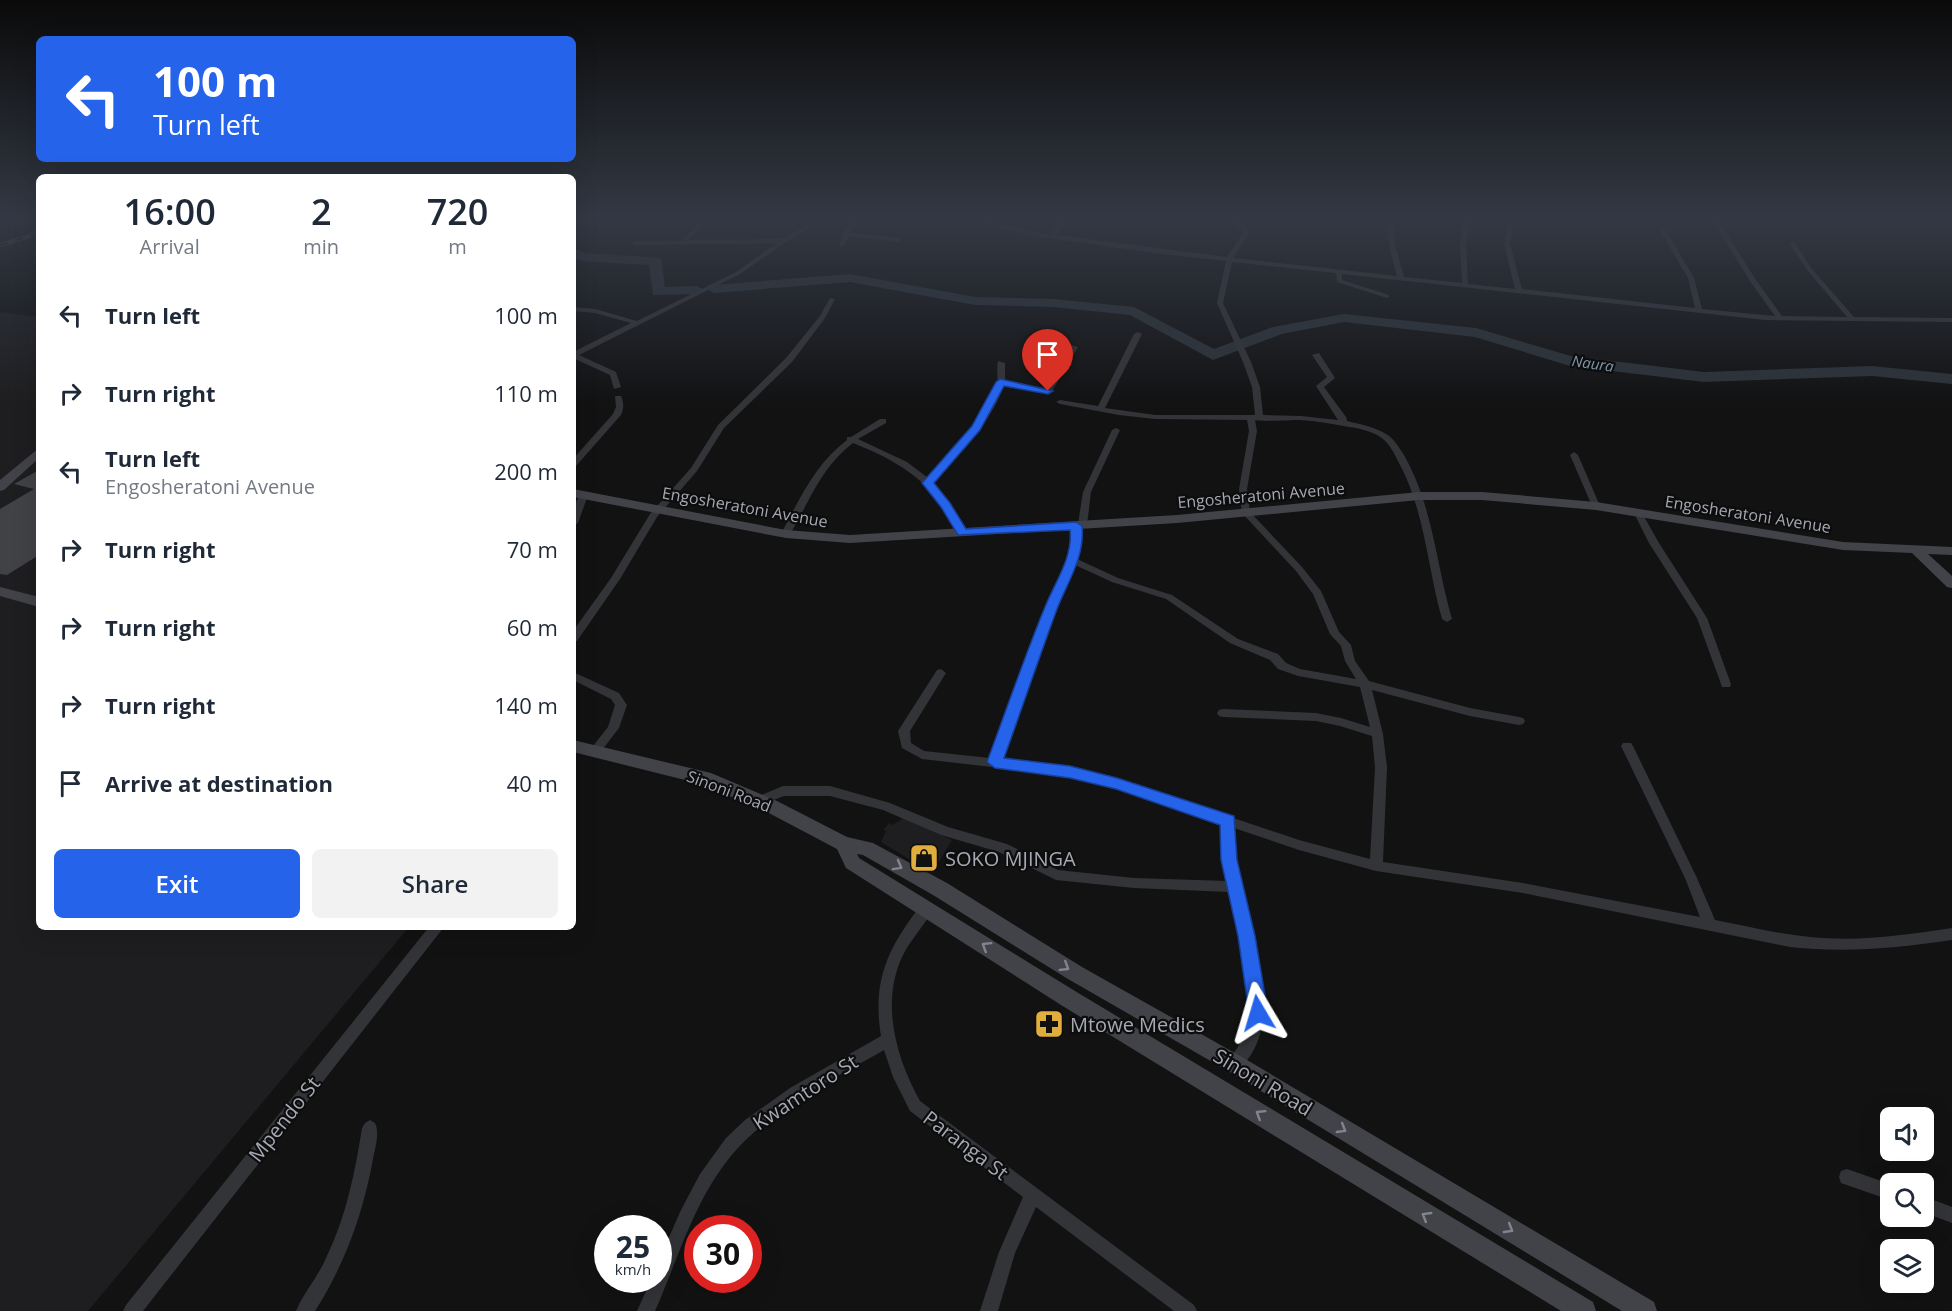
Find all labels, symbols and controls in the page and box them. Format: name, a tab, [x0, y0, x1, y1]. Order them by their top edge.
text: 100 m	[153, 52, 277, 109]
icon: left	[54, 60, 132, 138]
text: Turn left	[153, 106, 260, 143]
text: 16:00	[124, 187, 216, 236]
text: 2	[311, 187, 332, 236]
text: 720	[427, 187, 488, 236]
text: Arrival	[140, 233, 200, 260]
text: min	[303, 233, 339, 260]
text: m	[448, 233, 467, 260]
icon: left	[54, 299, 87, 332]
text: Turn left	[105, 300, 200, 330]
text: 100 m	[494, 300, 558, 330]
pin	[1022, 329, 1073, 391]
icon: arrive	[1031, 338, 1064, 371]
water label: Naura	[1571, 350, 1616, 376]
icon: right	[54, 377, 87, 410]
text: Turn right	[105, 378, 216, 408]
text: 110 m	[494, 378, 558, 408]
text: Turn left	[105, 443, 200, 473]
icon: left	[54, 455, 87, 488]
text: 200 m	[494, 456, 558, 486]
text: Engosheratoni Avenue	[105, 473, 315, 500]
street label: Engosheratoni Avenue	[1176, 477, 1346, 513]
street label: Engosheratoni Avenue	[660, 482, 830, 532]
street label: Engosheratoni Avenue	[1663, 490, 1833, 538]
icon: right	[54, 533, 87, 566]
text: Turn right	[105, 534, 216, 564]
text: 70 m	[507, 534, 558, 564]
icon: right	[54, 611, 87, 644]
text: Turn right	[105, 612, 216, 642]
text: 60 m	[507, 612, 558, 642]
icon: right	[54, 689, 87, 722]
text: Turn right	[105, 690, 216, 720]
text: 140 m	[494, 690, 558, 720]
street label: Sinoni Road	[684, 765, 774, 817]
icon: arrive	[54, 767, 87, 800]
text: Arrive at destination	[105, 768, 333, 798]
text: 40 m	[507, 768, 558, 798]
shop icon: SOKO MJINGA	[908, 842, 940, 874]
place label: SOKO MJINGA	[945, 845, 1076, 872]
button: Exit	[54, 849, 300, 918]
button: Share	[312, 849, 558, 918]
one-way arrow	[892, 859, 902, 870]
one-way arrow	[982, 942, 992, 954]
one-way arrow	[1059, 959, 1069, 971]
position arrow	[1226, 981, 1290, 1045]
pharmacy icon: Mtowe Medics	[1033, 1008, 1065, 1040]
place label: Mtowe Medics	[1070, 1011, 1205, 1038]
street label: Sinoni Road	[1209, 1042, 1317, 1122]
street label: Kwamtoro St	[747, 1048, 863, 1136]
street label: Mpendo St	[242, 1071, 326, 1167]
street label: Paranga St	[918, 1104, 1014, 1186]
map controls	[1880, 1107, 1934, 1293]
button: sound	[1880, 1107, 1934, 1161]
one-way arrow	[1256, 1110, 1266, 1122]
one-way arrow	[1336, 1121, 1346, 1133]
button: search	[1880, 1173, 1934, 1227]
one-way arrow	[1422, 1211, 1432, 1223]
speed limit sign: 30	[684, 1215, 762, 1293]
one-way arrow	[1503, 1222, 1513, 1234]
text: 25	[616, 1226, 650, 1267]
button: layers	[1880, 1239, 1934, 1293]
text: km/h	[615, 1259, 651, 1279]

